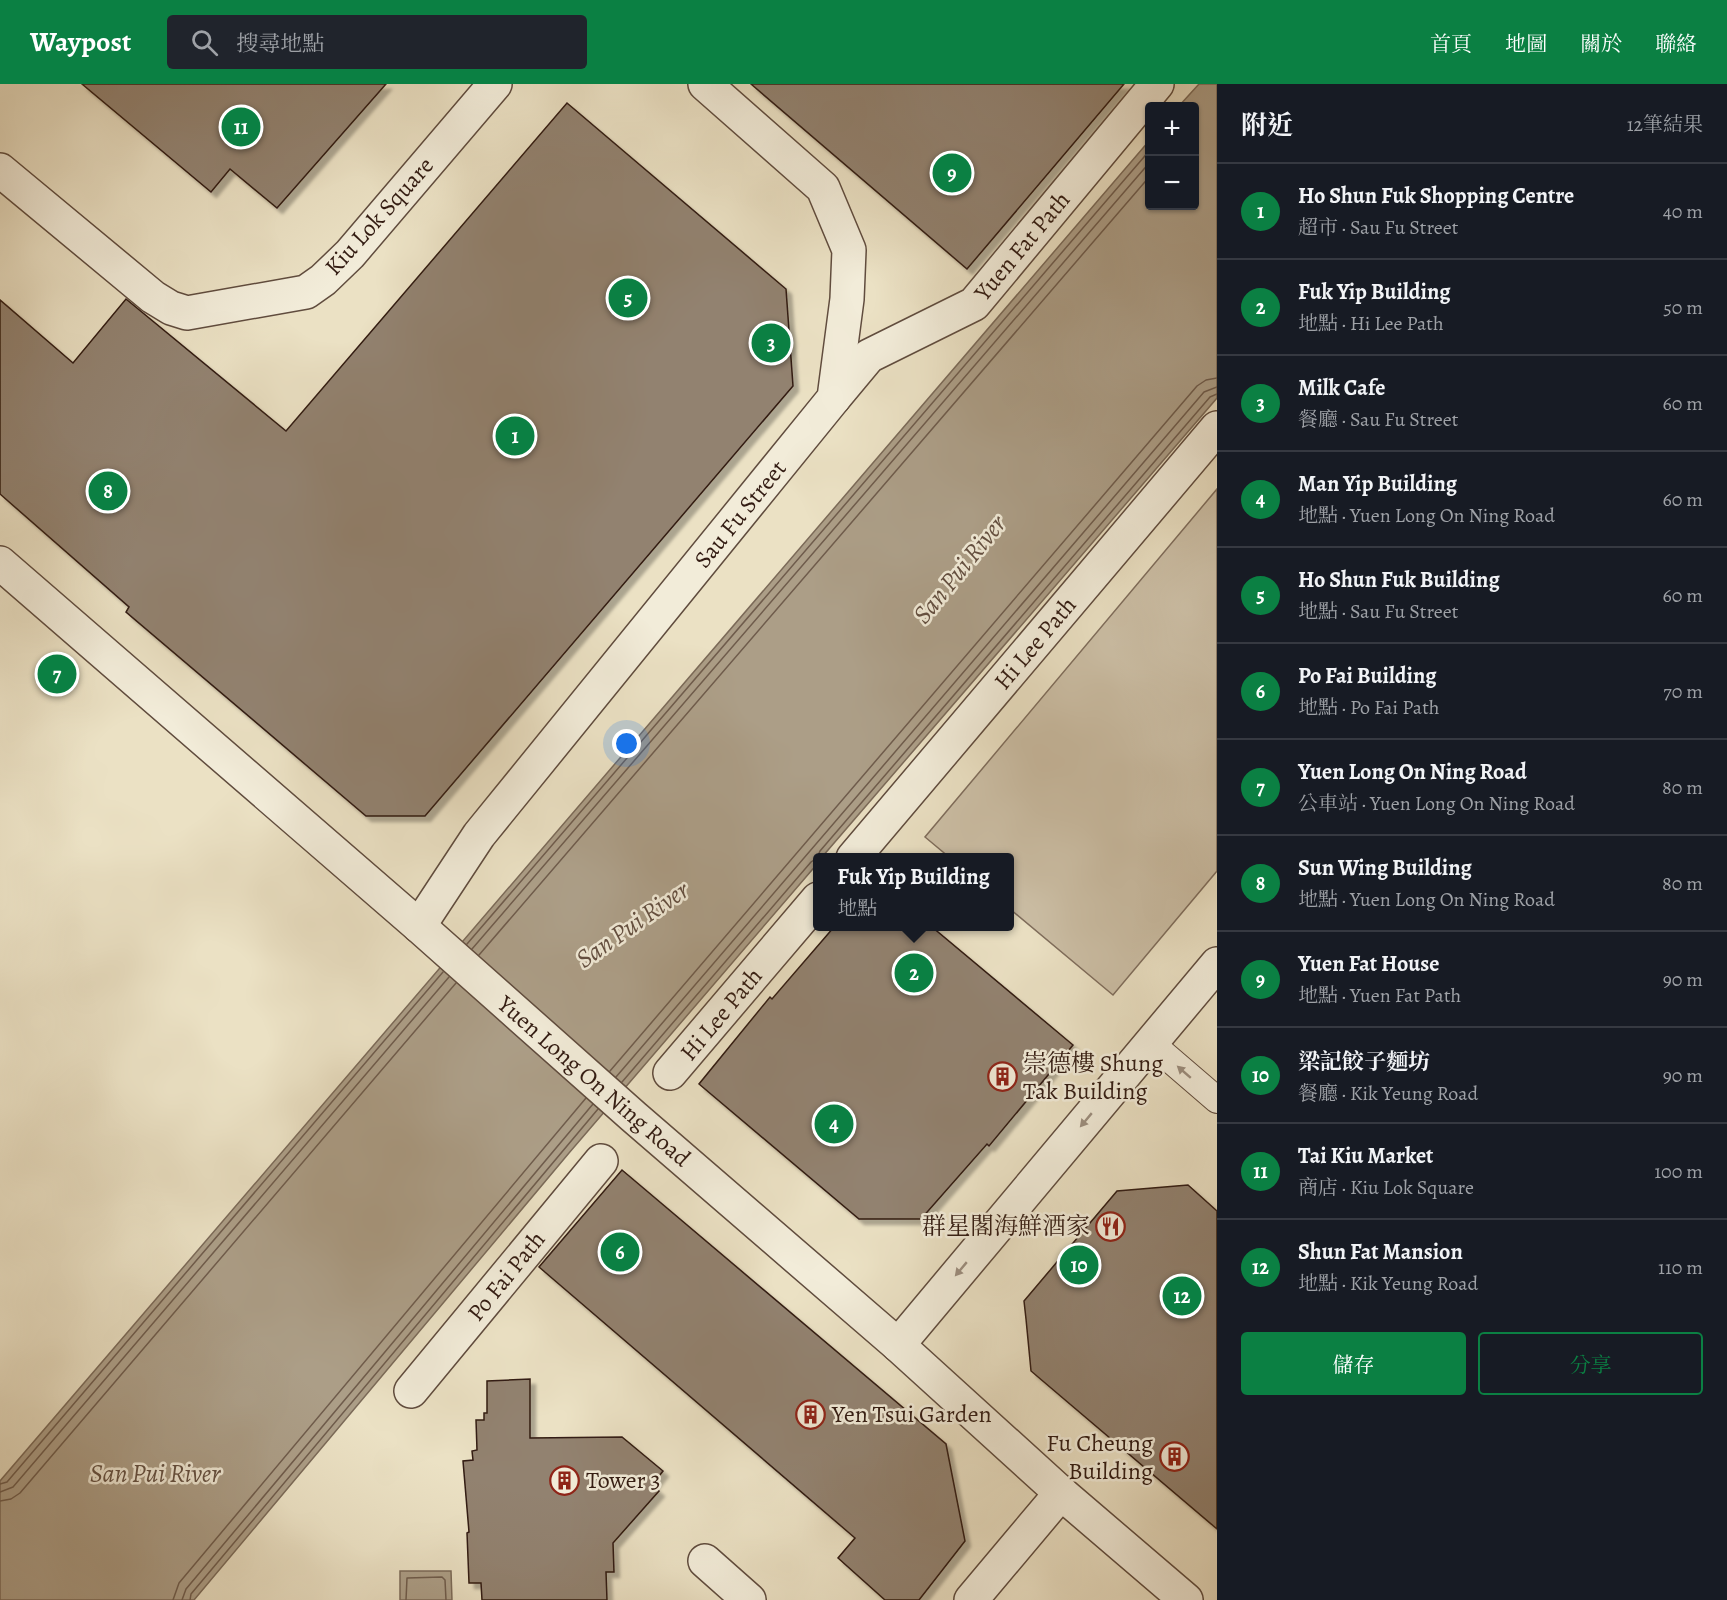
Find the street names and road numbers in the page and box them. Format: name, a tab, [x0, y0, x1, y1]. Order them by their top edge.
street label: Kiu Lok Square	[317, 150, 441, 282]
street label: Yuen Fat Path	[966, 184, 1077, 308]
street label: Sau Fu Street	[687, 453, 793, 575]
street label: Hi Lee Path	[987, 590, 1084, 696]
street label: Hi Lee Path	[673, 961, 770, 1067]
street label: Yuen Long On Ning Road	[490, 988, 697, 1174]
street label: Po Fai Path	[460, 1224, 552, 1328]

